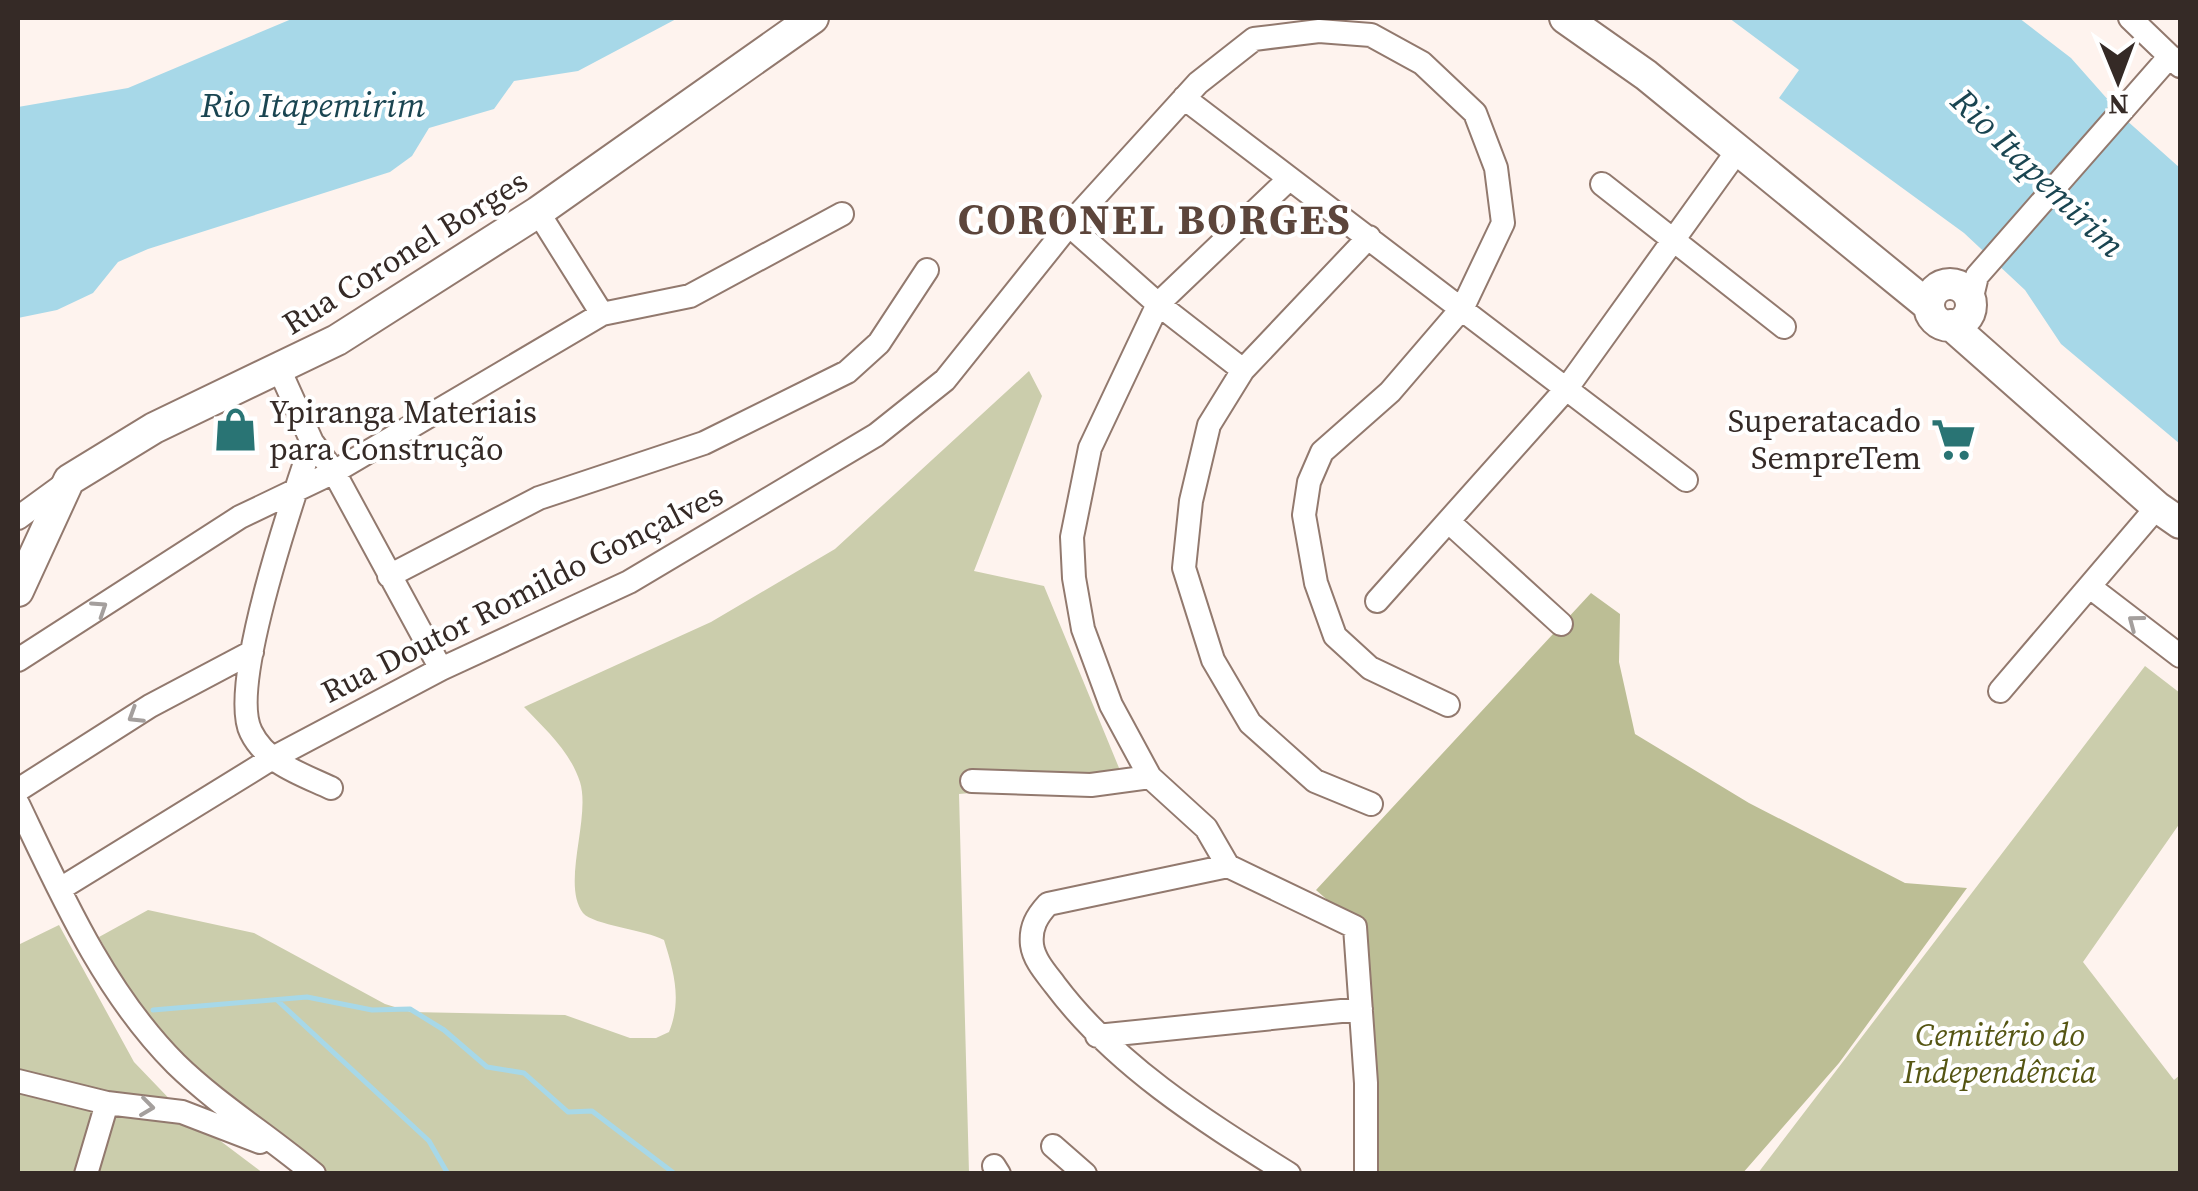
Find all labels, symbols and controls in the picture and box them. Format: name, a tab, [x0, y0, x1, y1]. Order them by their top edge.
north arrow	[2068, 30, 2168, 130]
water label: Rio Itapemirim	[1940, 77, 2136, 269]
water label: Rio Itapemirim	[200, 81, 426, 129]
text: N	[2108, 86, 2129, 124]
street label: Rua Coronel Borges	[274, 159, 536, 345]
district label: CORONEL BORGES	[958, 190, 1352, 248]
place label: Ypiranga Materiais para Construção	[269, 390, 537, 471]
place label: Superatacado SempreTem	[1728, 399, 1921, 480]
shop icon: Ypiranga Materiais para Construção	[212, 406, 260, 454]
supermarket icon: Superatacado SempreTem	[1930, 415, 1978, 463]
street label: Rua Doutor Romildo Gonçalves	[314, 472, 730, 714]
one-way arrow	[89, 601, 107, 620]
one-way arrow	[2128, 616, 2146, 633]
one-way arrow	[128, 703, 146, 722]
park label: Cemitério do Independência	[1902, 1013, 2097, 1094]
one-way arrow	[140, 1096, 156, 1117]

